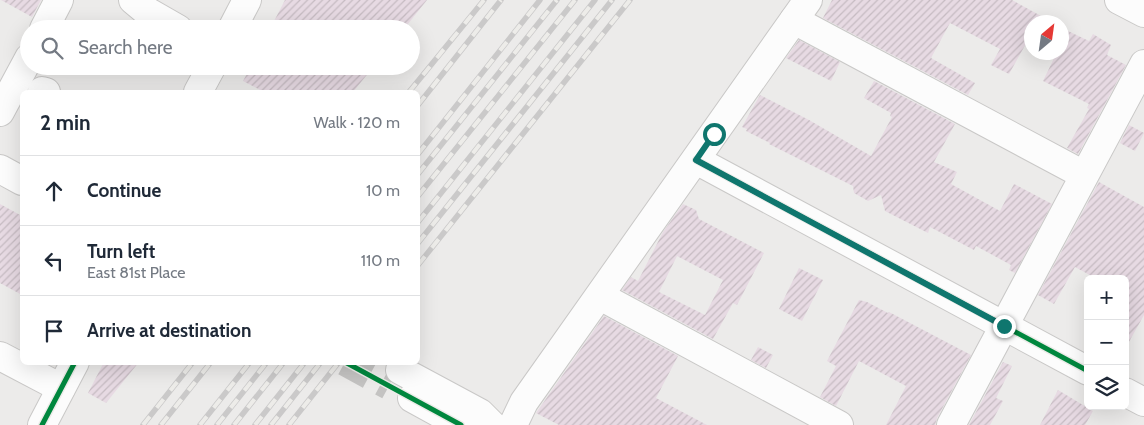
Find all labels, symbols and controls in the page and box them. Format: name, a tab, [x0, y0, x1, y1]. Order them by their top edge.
north arrow	[1024, 15, 1069, 60]
search box	[20, 20, 420, 75]
icon: search	[38, 34, 66, 62]
text: Search here	[78, 36, 172, 59]
text: 2 min	[40, 110, 91, 135]
text: Walk · 120 m	[313, 113, 400, 132]
route start	[703, 123, 726, 146]
icon: ahead	[40, 177, 68, 205]
text: Continue	[87, 179, 161, 202]
text: 10 m	[366, 181, 400, 200]
text: Turn left	[87, 240, 155, 263]
icon: left	[40, 247, 68, 275]
text: 110 m	[361, 251, 400, 270]
text: East 81st Place	[87, 263, 186, 282]
map controls	[1084, 275, 1129, 410]
button: +	[1084, 275, 1129, 320]
route end	[993, 315, 1016, 338]
icon: arrive	[40, 317, 68, 345]
text: Arrive at destination	[87, 319, 251, 342]
button: −	[1084, 320, 1129, 365]
button: layers	[1084, 365, 1129, 410]

